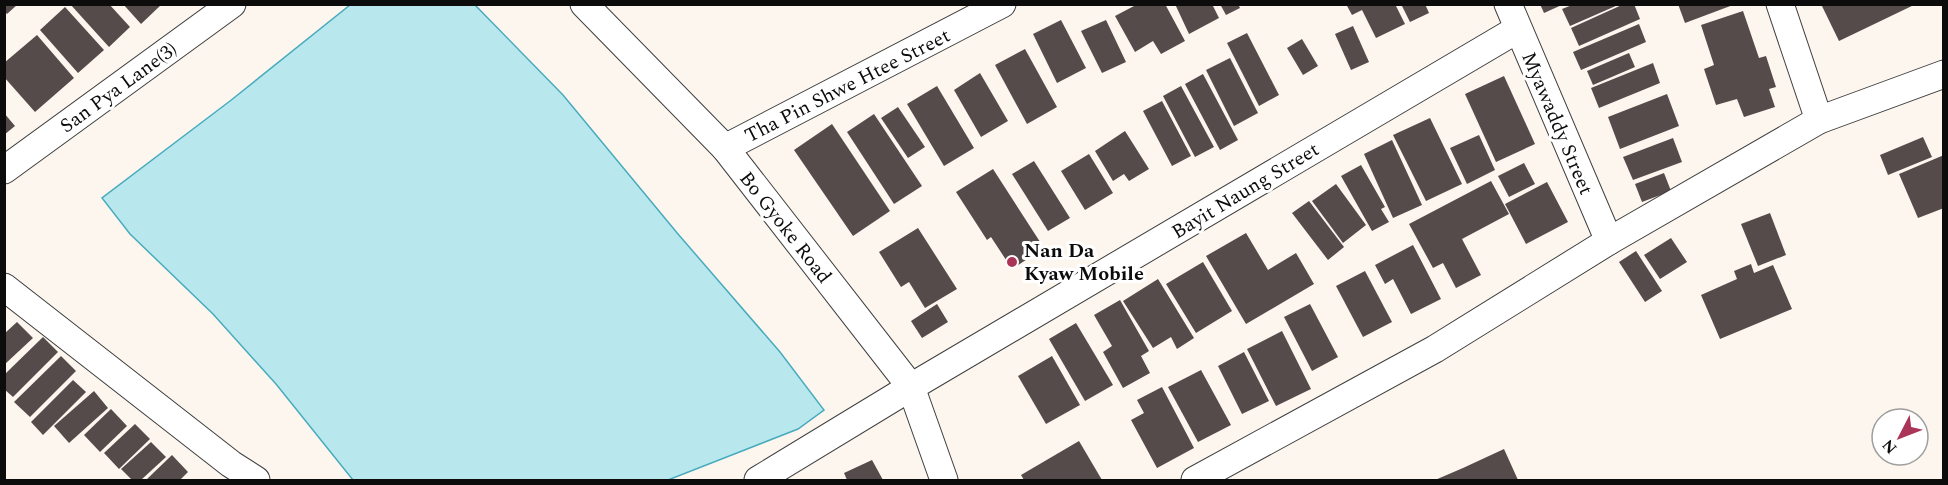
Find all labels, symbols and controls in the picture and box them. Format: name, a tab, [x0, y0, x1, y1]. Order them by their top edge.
street label: Tha Pin Shwe Htee Street	[739, 21, 956, 151]
street label: San Pya Lane(3)	[54, 35, 184, 141]
street label: Myawaddy Street	[1513, 47, 1601, 200]
street label: Bayit Naung Street	[1166, 135, 1325, 247]
street label: Bo Gyoke Road	[732, 165, 839, 290]
place label: Nan Da Kyaw Mobile	[1024, 236, 1144, 289]
marker: Nan Da Kyaw Mobile	[1005, 255, 1019, 269]
north arrow	[1870, 407, 1930, 467]
text: N	[1876, 433, 1903, 459]

